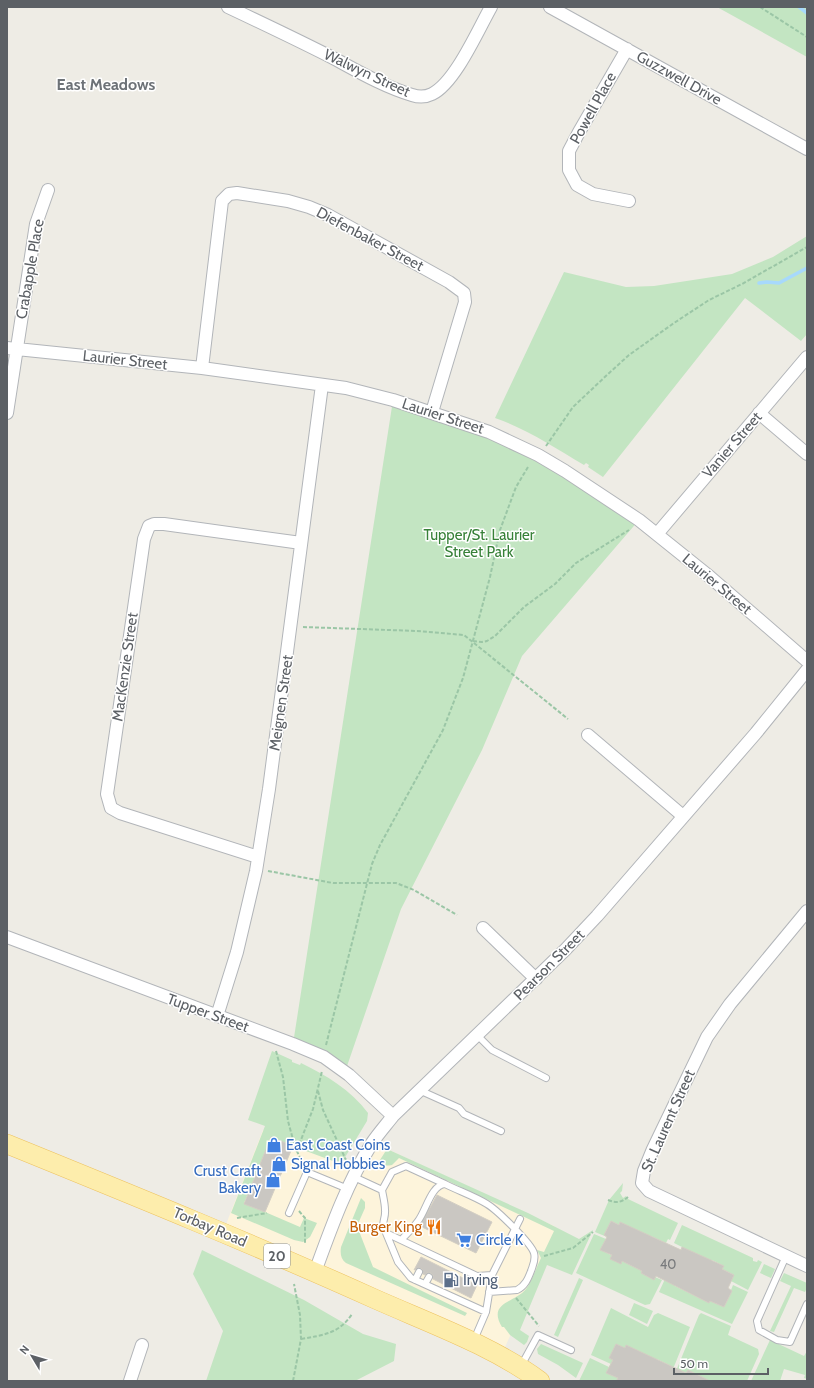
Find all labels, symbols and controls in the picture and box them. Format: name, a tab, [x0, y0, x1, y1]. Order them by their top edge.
street label: Walwyn Street	[321, 45, 413, 101]
street label: Guzzwell Drive	[633, 47, 725, 109]
street label: Powell Place	[566, 69, 620, 147]
district label: East Meadows	[57, 75, 156, 94]
street label: Diefenbaker Street	[313, 203, 427, 275]
street label: Crabapple Place	[12, 217, 48, 320]
street label: Laurier Street	[82, 347, 168, 373]
street label: Laurier Street	[400, 394, 486, 438]
street label: Vanier Street	[698, 408, 766, 482]
park label: Tupper/St. Laurier Street Park	[423, 526, 535, 561]
street label: Laurier Street	[679, 550, 755, 618]
street label: MacKenzie Street	[108, 611, 142, 723]
street label: Meignen Street	[265, 654, 297, 752]
street label: Pearson Street	[510, 926, 588, 1004]
street label: Tupper Street	[165, 990, 251, 1036]
street label: St. Laurent Street	[637, 1067, 699, 1175]
shop icon: East Coast Coins	[265, 1136, 283, 1154]
place label: East Coast Coins	[286, 1136, 390, 1154]
shop icon: Signal Hobbies	[270, 1155, 288, 1173]
place label: Signal Hobbies	[291, 1155, 385, 1173]
place label: Crust Craft Bakery	[194, 1162, 261, 1197]
shop icon: Crust Craft Bakery	[264, 1171, 282, 1189]
street label: Torbay Road	[170, 1203, 250, 1251]
place label: Burger King	[349, 1218, 423, 1236]
restaurant icon: Burger King	[425, 1218, 443, 1236]
supermarket icon: Circle K	[455, 1231, 473, 1249]
place label: Circle K	[476, 1231, 524, 1249]
road number: 20	[264, 1244, 290, 1268]
house number: 40	[660, 1256, 676, 1272]
fuel station icon: Irving	[442, 1271, 460, 1289]
place label: Irving	[463, 1271, 498, 1289]
north arrow	[12, 1336, 52, 1376]
text: N	[16, 1342, 32, 1357]
scale bar	[674, 1350, 768, 1376]
text: 50 m	[680, 1356, 708, 1371]

